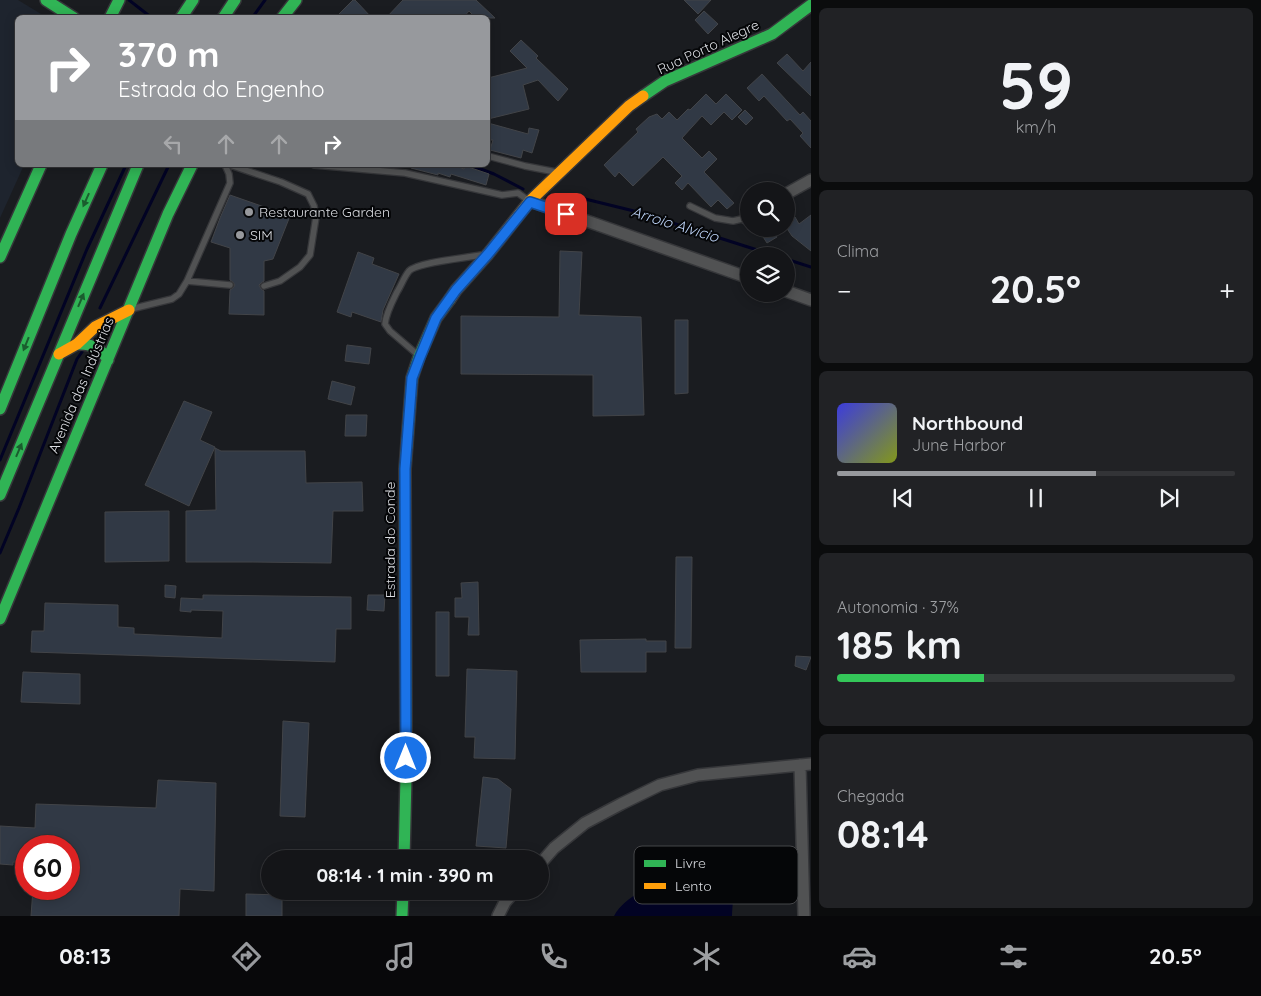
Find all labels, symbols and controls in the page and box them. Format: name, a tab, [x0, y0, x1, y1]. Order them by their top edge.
street label: Rua Porto Alegre	[654, 16, 762, 78]
text: 370 m	[118, 32, 220, 76]
icon: right	[35, 35, 100, 100]
text: 59	[999, 44, 1073, 125]
text: Estrada do Engenho	[118, 75, 325, 103]
text: km/h	[1016, 117, 1056, 137]
icon: left	[159, 130, 187, 158]
icon: ahead	[212, 130, 240, 158]
icon: ahead	[265, 130, 293, 158]
icon: right	[318, 130, 346, 158]
map controls	[740, 182, 795, 302]
button: search	[740, 182, 795, 237]
one-way arrow	[82, 193, 90, 207]
pin	[545, 193, 587, 235]
icon: arrive	[552, 200, 580, 228]
water label: Arroio Alvício	[629, 202, 722, 247]
place label: Restaurante Garden	[259, 203, 390, 221]
marker: Restaurante Garden	[243, 206, 255, 218]
place label: SIM	[250, 226, 273, 244]
marker: SIM	[234, 229, 246, 241]
text: Clima	[837, 241, 879, 261]
button: layers	[740, 247, 795, 302]
text: 20.5°	[990, 265, 1081, 313]
text: −	[837, 273, 852, 308]
text: +	[1219, 273, 1235, 308]
one-way arrow	[78, 293, 86, 307]
street label: Avenida das Indústrias	[44, 314, 118, 456]
one-way arrow	[22, 337, 30, 352]
text: Northbound	[912, 411, 1023, 435]
text: June Harbor	[912, 435, 1006, 455]
one-way arrow	[15, 443, 23, 457]
street label: Estrada do Conde	[381, 482, 399, 598]
icon: previous	[889, 484, 917, 512]
icon: pause	[1022, 484, 1050, 512]
icon: next	[1155, 484, 1183, 512]
text: Autonomia · 37%	[837, 597, 959, 617]
text: 185 km	[837, 621, 962, 669]
position arrow	[379, 731, 431, 783]
text: Chegada	[837, 786, 905, 806]
text: 08:14	[837, 810, 929, 858]
speed limit sign: 60	[15, 835, 80, 900]
legend	[634, 846, 798, 904]
text: Livre	[675, 854, 706, 872]
text: 08:14 · 1 min · 390 m	[316, 863, 494, 887]
text: Lento	[675, 877, 712, 895]
icon: directions	[229, 939, 264, 974]
icon: music	[383, 939, 418, 974]
icon: phone	[536, 939, 571, 974]
icon: climate	[689, 939, 724, 974]
icon: car	[842, 939, 877, 974]
icon: filters	[996, 939, 1031, 974]
text: 08:13	[59, 942, 111, 970]
text: 20.5°	[1149, 942, 1202, 970]

